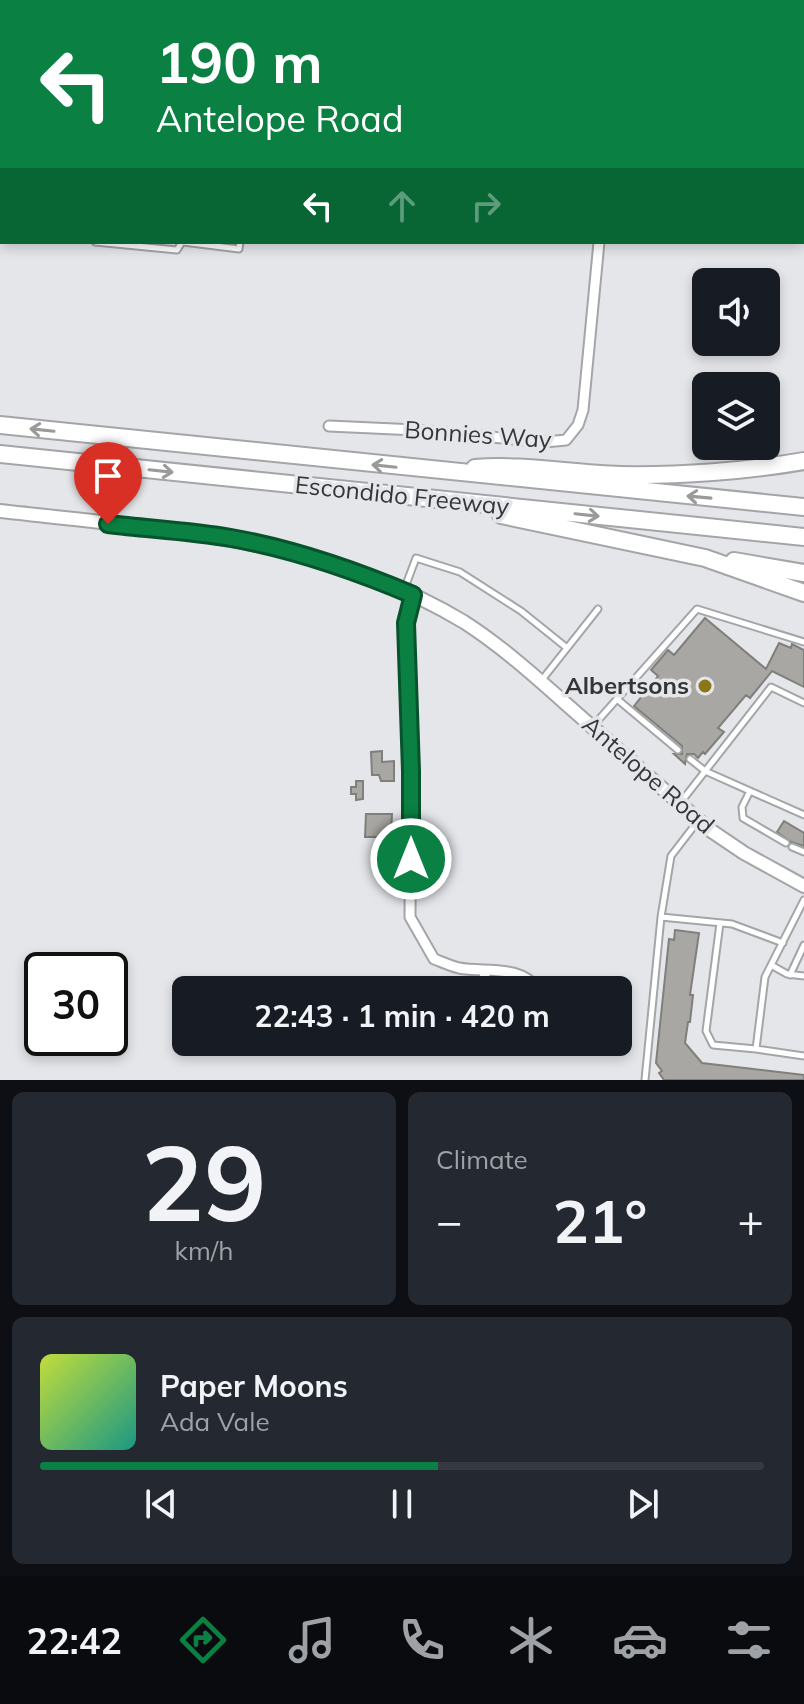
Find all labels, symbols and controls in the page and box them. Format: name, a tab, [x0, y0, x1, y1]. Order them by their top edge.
text: 190 m	[156, 27, 323, 97]
icon: left	[24, 32, 128, 136]
text: Antelope Road	[156, 96, 404, 141]
icon: left	[296, 184, 340, 228]
icon: ahead	[380, 184, 424, 228]
icon: right	[464, 184, 508, 228]
map controls	[692, 268, 780, 460]
button: sound	[692, 268, 780, 356]
button: layers	[692, 372, 780, 460]
street label: Bonnies Way	[403, 414, 553, 454]
one-way arrow	[29, 422, 56, 437]
pin	[74, 442, 142, 524]
icon: arrive	[86, 454, 130, 498]
one-way arrow	[371, 458, 398, 473]
one-way arrow	[147, 464, 174, 479]
street label: Escondido Freeway	[294, 469, 511, 521]
one-way arrow	[686, 489, 712, 504]
one-way arrow	[573, 507, 600, 522]
place label: Albertsons	[565, 670, 689, 700]
marker: Albertsons	[696, 677, 714, 695]
street label: Antelope Road	[577, 709, 721, 840]
position arrow	[369, 817, 453, 901]
speed limit sign: 30	[24, 952, 128, 1056]
text: 22:43 · 1 min · 420 m	[254, 997, 550, 1035]
text: 29	[142, 1116, 266, 1247]
text: Climate	[436, 1143, 528, 1176]
text: 21°	[553, 1183, 647, 1258]
text: −	[436, 1193, 462, 1248]
text: +	[738, 1193, 764, 1248]
text: km/h	[175, 1234, 233, 1267]
text: Paper Moons	[160, 1367, 348, 1405]
text: Ada Vale	[160, 1405, 270, 1438]
icon: previous	[139, 1482, 183, 1526]
icon: pause	[380, 1482, 424, 1526]
icon: next	[621, 1482, 665, 1526]
icon: directions	[175, 1612, 231, 1668]
icon: music	[284, 1612, 340, 1668]
icon: phone	[394, 1612, 450, 1668]
icon: climate	[503, 1612, 559, 1668]
icon: car	[612, 1612, 668, 1668]
icon: filters	[721, 1612, 777, 1668]
text: 22:42	[27, 1618, 122, 1663]

